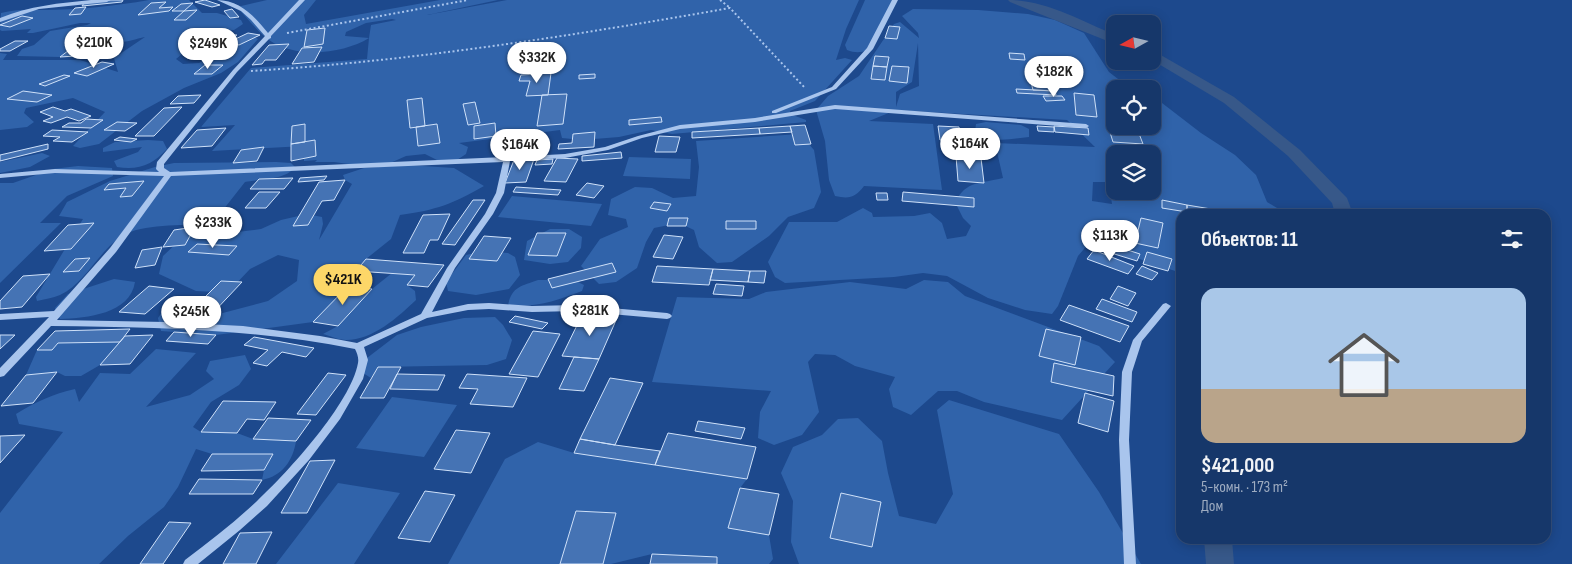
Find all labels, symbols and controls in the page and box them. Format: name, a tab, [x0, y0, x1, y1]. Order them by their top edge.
north arrow	[1106, 15, 1161, 70]
map controls	[1106, 15, 1161, 200]
pin: $210K	[59, 27, 129, 69]
pin: $249K	[173, 28, 243, 70]
text: $210K	[76, 33, 112, 52]
text: $249K	[189, 34, 227, 53]
pin: $332K	[502, 42, 572, 84]
text: $332K	[518, 48, 556, 67]
pin: $182K	[1019, 56, 1089, 98]
text: $182K	[1035, 62, 1073, 81]
button: locate	[1106, 80, 1161, 135]
pin: $164K	[485, 128, 555, 171]
pin: $164K	[935, 128, 1005, 170]
text: $164K	[951, 134, 989, 153]
text: $164K	[501, 135, 539, 154]
button: layers	[1106, 145, 1161, 200]
pin: $233K	[178, 206, 248, 249]
text: $233K	[194, 213, 232, 232]
pin: $113K	[1075, 220, 1145, 262]
icon: filters	[1498, 225, 1526, 253]
text: $113K	[1092, 226, 1128, 245]
text: Объектов: 11	[1201, 227, 1298, 252]
pin: $421K	[308, 264, 378, 306]
text: $421K	[324, 270, 362, 289]
pin: $281K	[555, 294, 625, 337]
pin: $245K	[156, 296, 226, 338]
text: $281K	[571, 301, 609, 320]
text: $245K	[172, 302, 210, 321]
icon: home	[1319, 320, 1409, 410]
text: $421,000	[1201, 453, 1274, 478]
text: 5-комн. · 173 m²	[1201, 478, 1288, 497]
text: Дом	[1201, 497, 1223, 516]

